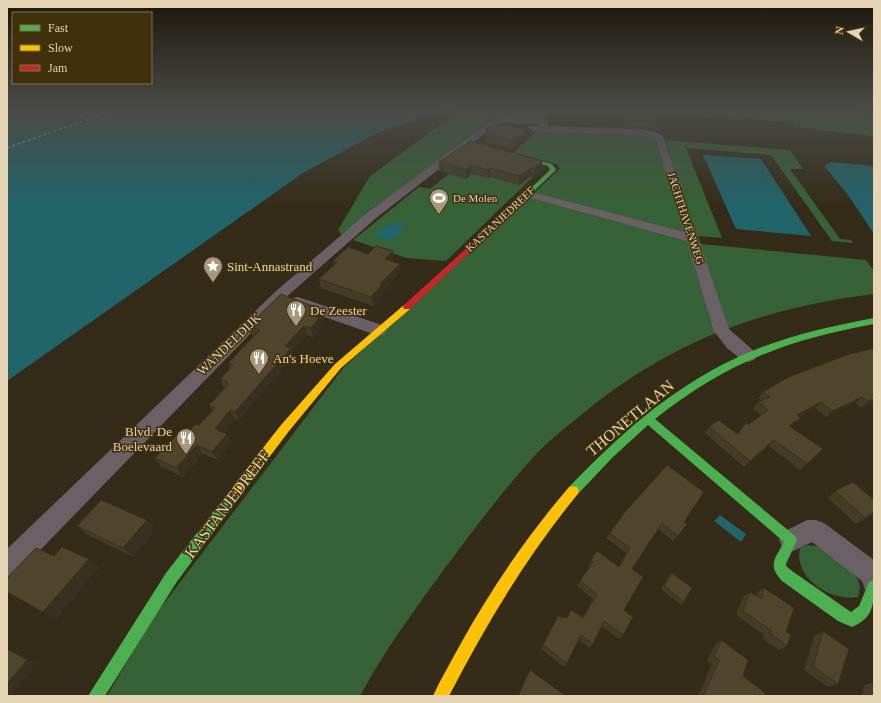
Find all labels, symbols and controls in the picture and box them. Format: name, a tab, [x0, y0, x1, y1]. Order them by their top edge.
legend	[12, 12, 152, 84]
north arrow	[829, 12, 869, 52]
text: Fast	[48, 21, 69, 35]
text: N	[833, 26, 846, 35]
text: Slow	[48, 41, 73, 55]
text: Jam	[48, 61, 68, 75]
street label: JACHTHAVENWEG	[665, 170, 707, 266]
street label: KASTANJEDREEF	[463, 184, 537, 254]
sports icon: De Molen	[428, 187, 450, 215]
place label: De Molen	[453, 192, 498, 204]
place icon: Sint-Annastrand	[202, 255, 224, 283]
place label: Sint-Annastrand	[227, 259, 313, 274]
restaurant icon: De Zeester	[285, 299, 307, 327]
place label: De Zeester	[310, 303, 367, 318]
street label: WANDELDIJK	[194, 309, 265, 378]
restaurant icon: An's Hoeve	[248, 347, 270, 375]
place label: An's Hoeve	[273, 351, 334, 366]
street label: THONETLAAN	[583, 376, 677, 459]
place label: Blvd. De Boelevaard	[113, 424, 172, 454]
restaurant icon: Blvd. De Boelevaard	[175, 427, 197, 455]
street label: KASTANJEDREEF	[181, 447, 273, 561]

